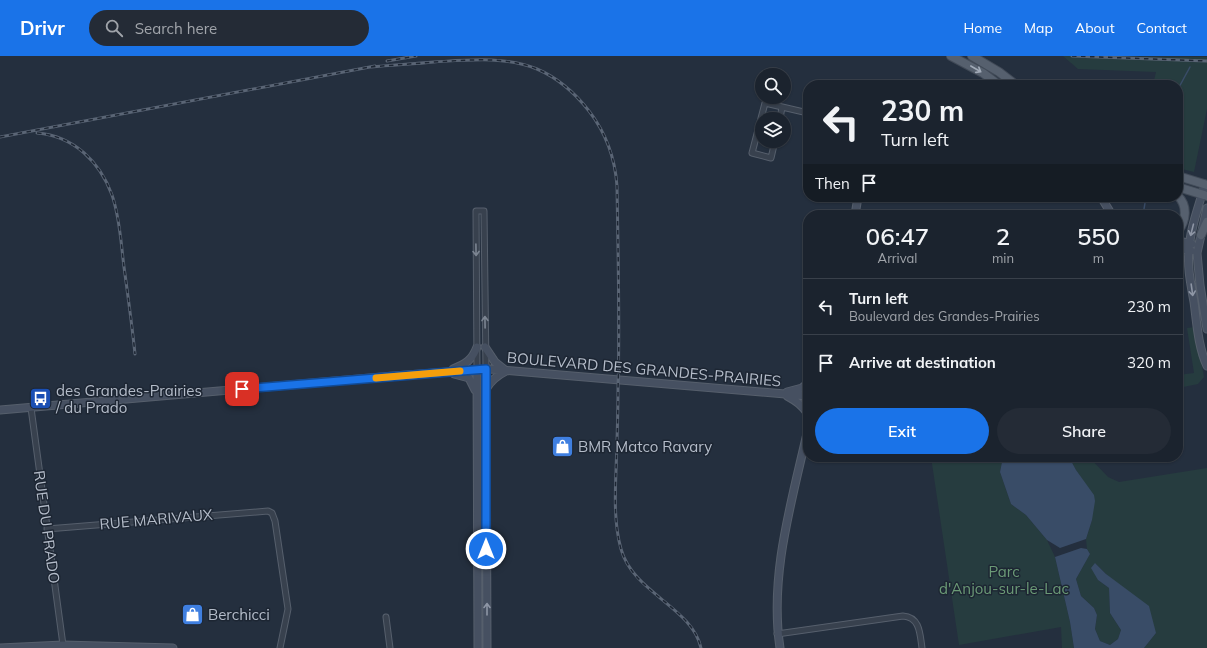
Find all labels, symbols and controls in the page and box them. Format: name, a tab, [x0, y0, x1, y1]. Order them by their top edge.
search box	[89, 10, 369, 46]
text: Drivr	[20, 16, 65, 40]
icon: search	[103, 17, 125, 39]
text: Search here	[135, 19, 217, 38]
text: Home	[963, 19, 1002, 37]
text: Map	[1024, 19, 1053, 37]
text: About	[1075, 19, 1115, 37]
text: Contact	[1137, 19, 1187, 37]
one-way arrow	[970, 66, 982, 74]
map controls	[755, 68, 791, 148]
button: search	[755, 68, 791, 104]
text: 230 m	[881, 93, 964, 128]
icon: left	[815, 96, 867, 148]
button: layers	[755, 112, 791, 148]
text: Turn left	[881, 128, 949, 151]
icon: arrive	[858, 172, 880, 194]
text: Then	[815, 174, 850, 193]
text: 06:47	[866, 221, 929, 251]
text: 2	[996, 221, 1010, 251]
text: 550	[1077, 221, 1120, 251]
one-way arrow	[1188, 223, 1196, 236]
one-way arrow	[473, 243, 480, 256]
text: Arrival	[878, 250, 917, 266]
text: min	[992, 250, 1014, 266]
text: m	[1093, 250, 1104, 266]
one-way arrow	[1188, 283, 1196, 296]
text: Turn left	[849, 289, 908, 308]
icon: left	[815, 296, 837, 318]
text: 230 m	[1127, 297, 1171, 316]
text: Boulevard des Grandes-Prairies	[849, 308, 1040, 324]
one-way arrow	[481, 316, 489, 329]
street label: BOULEVARD DES GRANDES-PRAIRIES	[506, 348, 782, 390]
icon: arrive	[815, 352, 837, 374]
text: Arrive at destination	[849, 353, 996, 372]
text: 320 m	[1127, 353, 1171, 372]
pin	[225, 372, 259, 406]
icon: arrive	[231, 378, 253, 400]
place label: des Grandes-Prairies / du Prado	[55, 381, 202, 417]
bus stop icon: des Grandes-Prairies / du Prado	[28, 386, 54, 412]
button: Exit	[815, 408, 989, 454]
button: Share	[997, 408, 1171, 454]
shop icon: BMR Matco Ravary	[549, 433, 575, 459]
place label: BMR Matco Ravary	[578, 437, 712, 456]
street label: RUE DU PRADO	[30, 469, 64, 585]
street label: RUE MARIVAUX	[99, 505, 214, 533]
position arrow	[465, 528, 507, 570]
park label: Parc d'Anjou-sur-le-Lac	[939, 562, 1069, 598]
shop icon: Berchicci	[180, 601, 206, 627]
one-way arrow	[483, 603, 491, 616]
place label: Berchicci	[208, 605, 270, 624]

